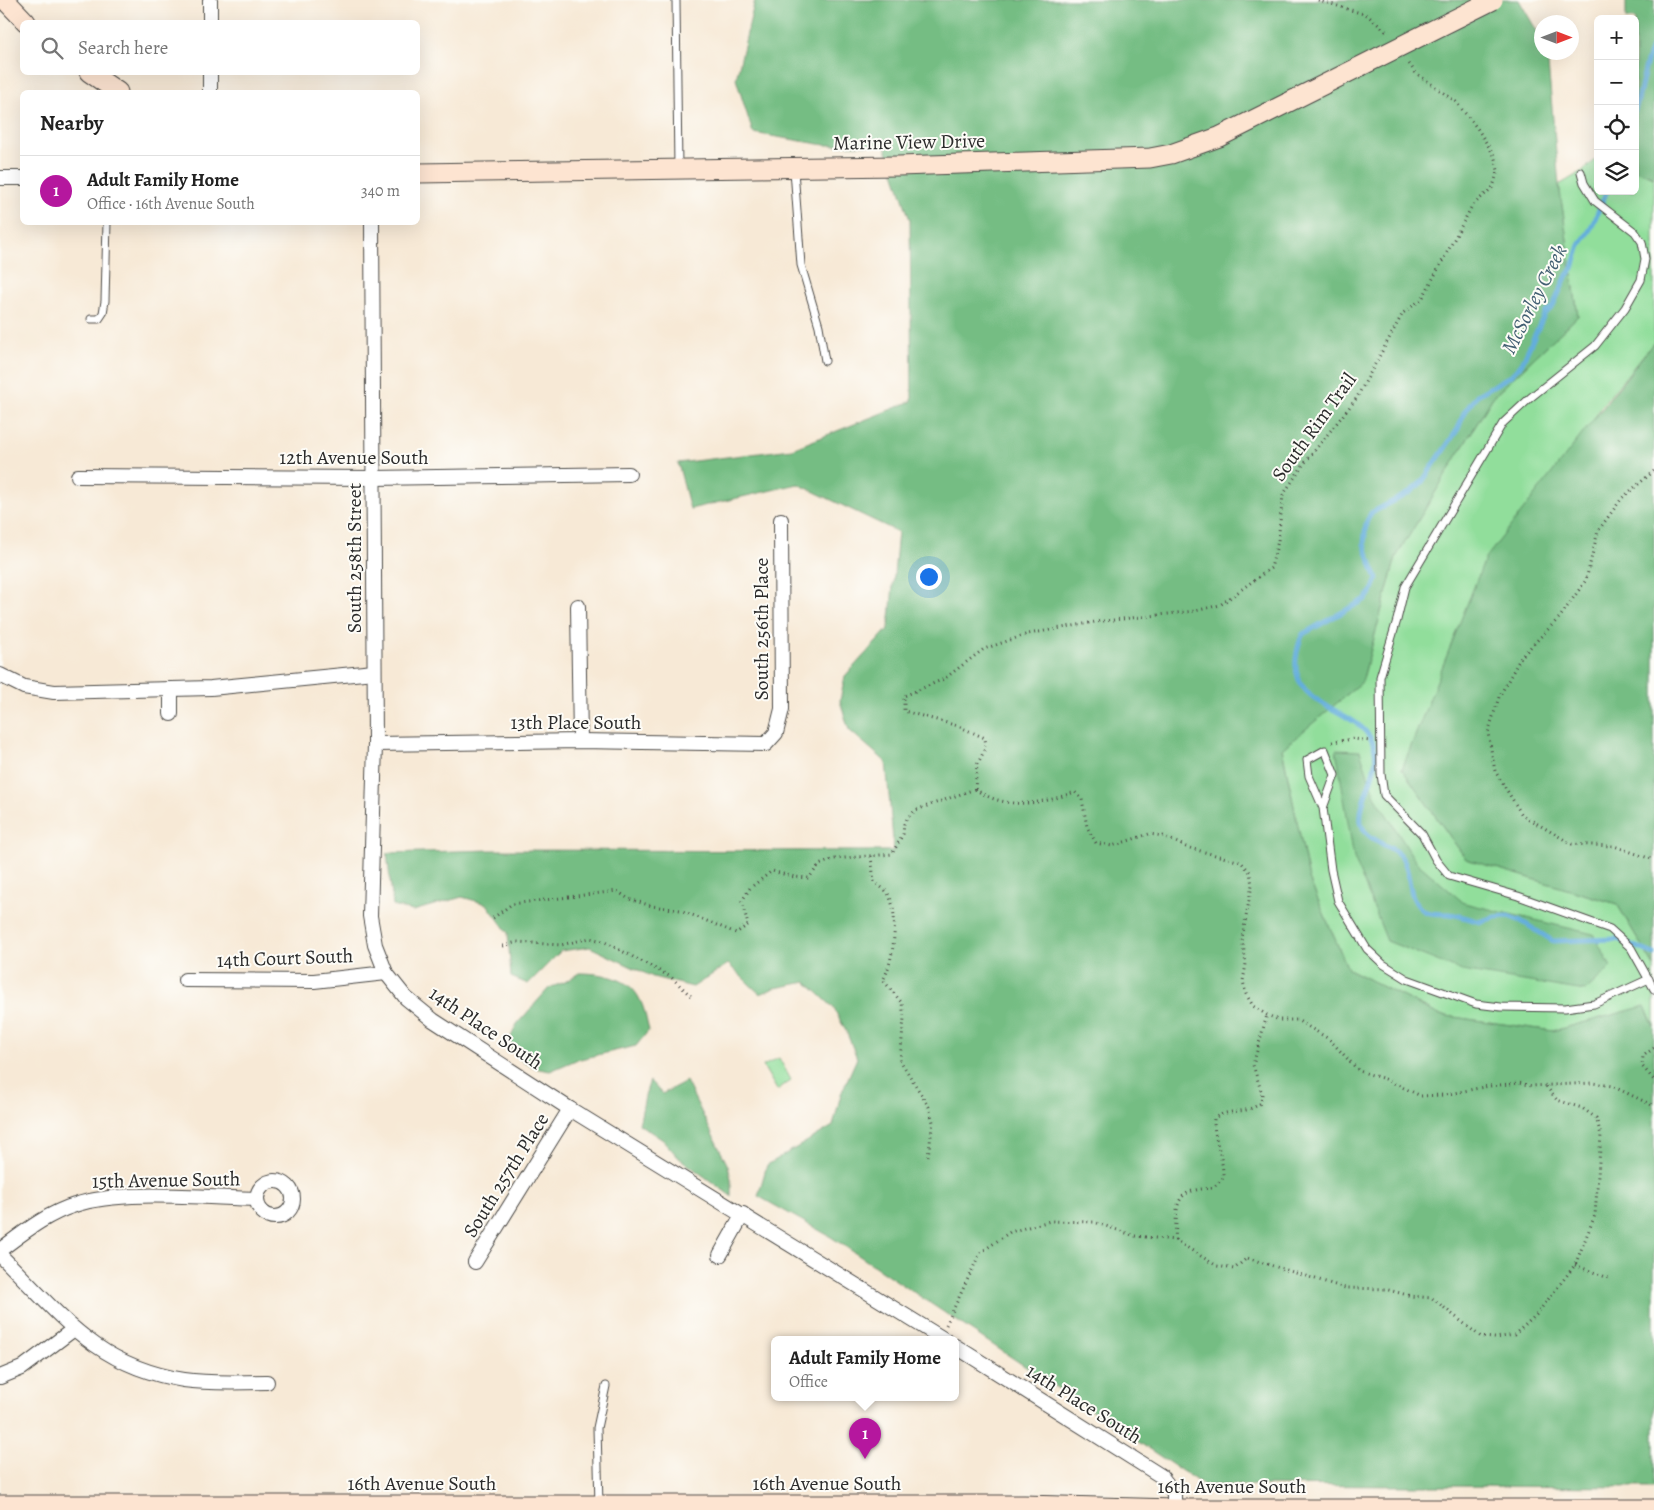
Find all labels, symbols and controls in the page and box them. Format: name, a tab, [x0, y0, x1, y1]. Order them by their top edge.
north arrow	[1534, 15, 1579, 60]
map controls	[1594, 15, 1639, 195]
button: +	[1594, 15, 1639, 60]
search box	[20, 20, 420, 75]
icon: search	[38, 34, 66, 62]
text: Search here	[78, 35, 168, 61]
button: −	[1594, 60, 1639, 105]
button: locate	[1594, 105, 1639, 150]
text: Nearby	[40, 109, 103, 137]
street label: Marine View Drive	[833, 127, 985, 157]
button: layers	[1594, 150, 1639, 195]
text: Adult Family Home	[87, 167, 239, 193]
text: 1	[53, 180, 59, 202]
text: 340 m	[361, 180, 400, 202]
text: Office · 16th Avenue South	[87, 193, 255, 215]
water label: McSorley Creek	[1494, 240, 1574, 358]
street label: South Rim Trail	[1265, 367, 1363, 487]
street label: 12th Avenue South	[279, 444, 429, 471]
street label: South 258th Street	[341, 482, 368, 633]
street label: South 256th Place	[748, 557, 775, 701]
your location	[916, 564, 942, 590]
street label: 13th Place South	[511, 709, 642, 736]
street label: 14th Court South	[216, 942, 354, 974]
street label: 14th Place South	[424, 980, 548, 1076]
street label: South 257th Place	[457, 1107, 555, 1243]
street label: 15th Avenue South	[92, 1165, 241, 1195]
popup	[771, 1336, 959, 1401]
text: Adult Family Home	[789, 1345, 941, 1371]
street label: 14th Place South	[1021, 1358, 1147, 1451]
text: Office	[789, 1371, 828, 1393]
pin: 1	[849, 1418, 881, 1459]
street label: 16th Avenue South	[347, 1470, 497, 1497]
street label: 16th Avenue South	[752, 1470, 902, 1497]
street label: 16th Avenue South	[1157, 1473, 1307, 1500]

